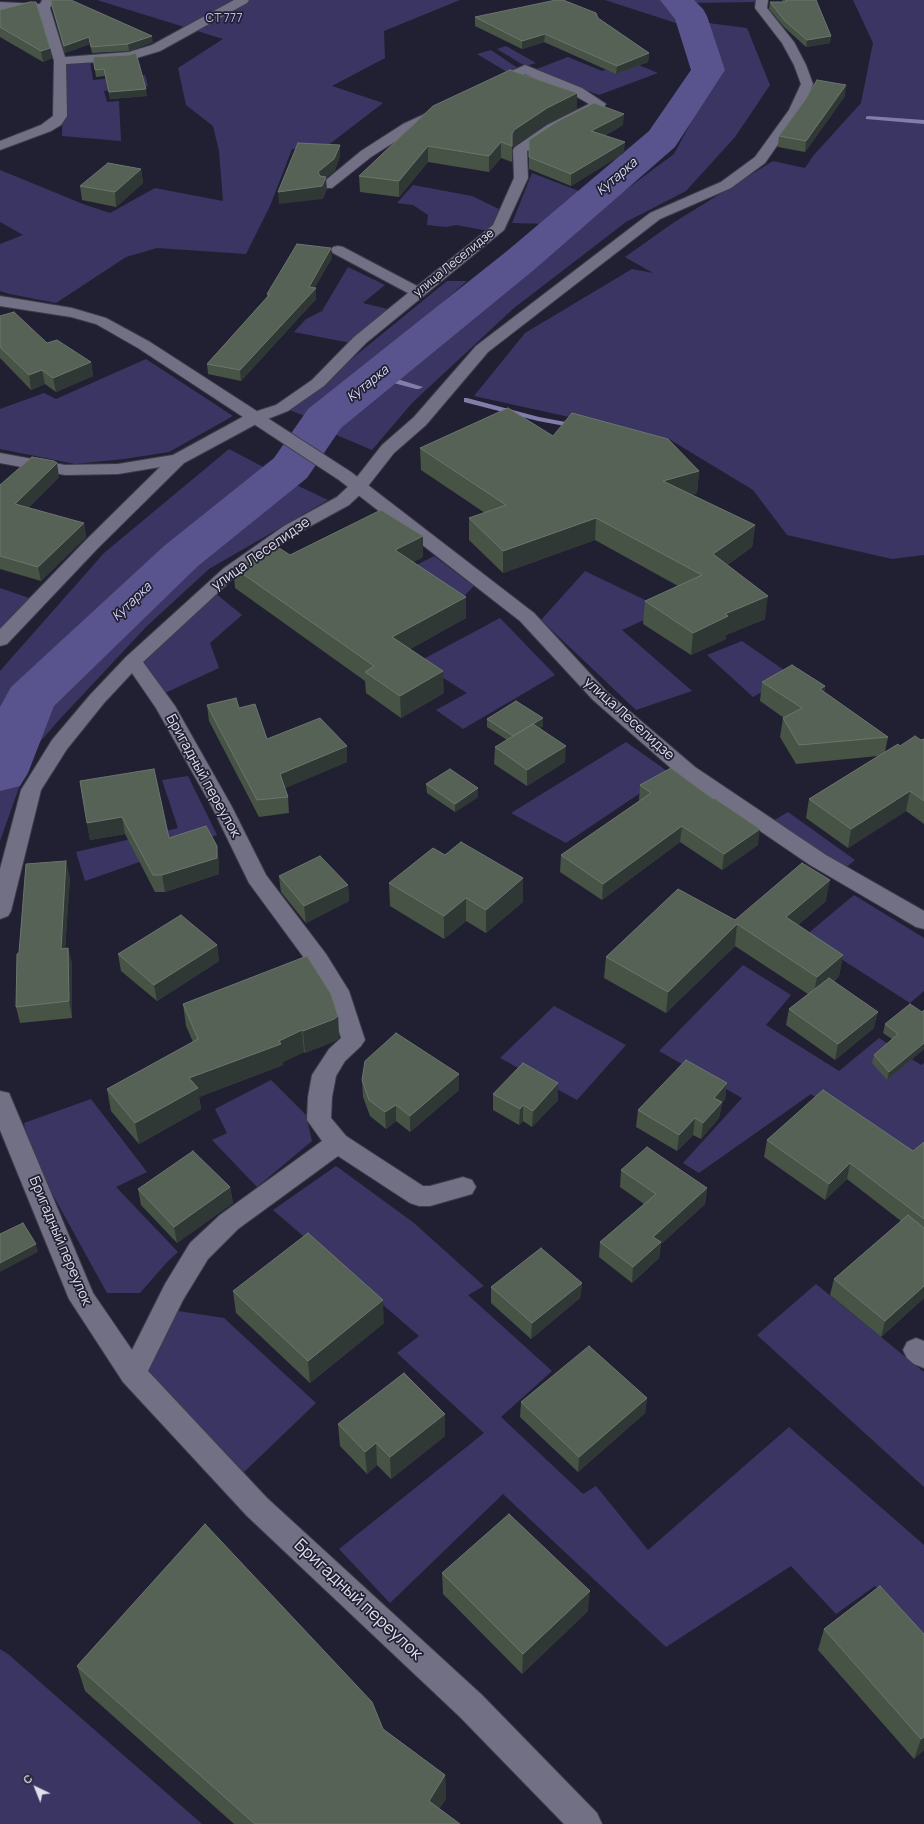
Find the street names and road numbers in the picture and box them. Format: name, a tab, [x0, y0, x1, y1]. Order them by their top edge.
street label: улица Леселидзе	[411, 226, 497, 300]
street label: улица Леселидзе	[209, 514, 313, 594]
street label: улица Леселидзе	[580, 674, 678, 764]
street label: Бригадный переулок	[162, 711, 244, 841]
street label: Бригадный переулок	[25, 1174, 95, 1308]
street label: Бригадный переулок	[290, 1535, 426, 1665]

